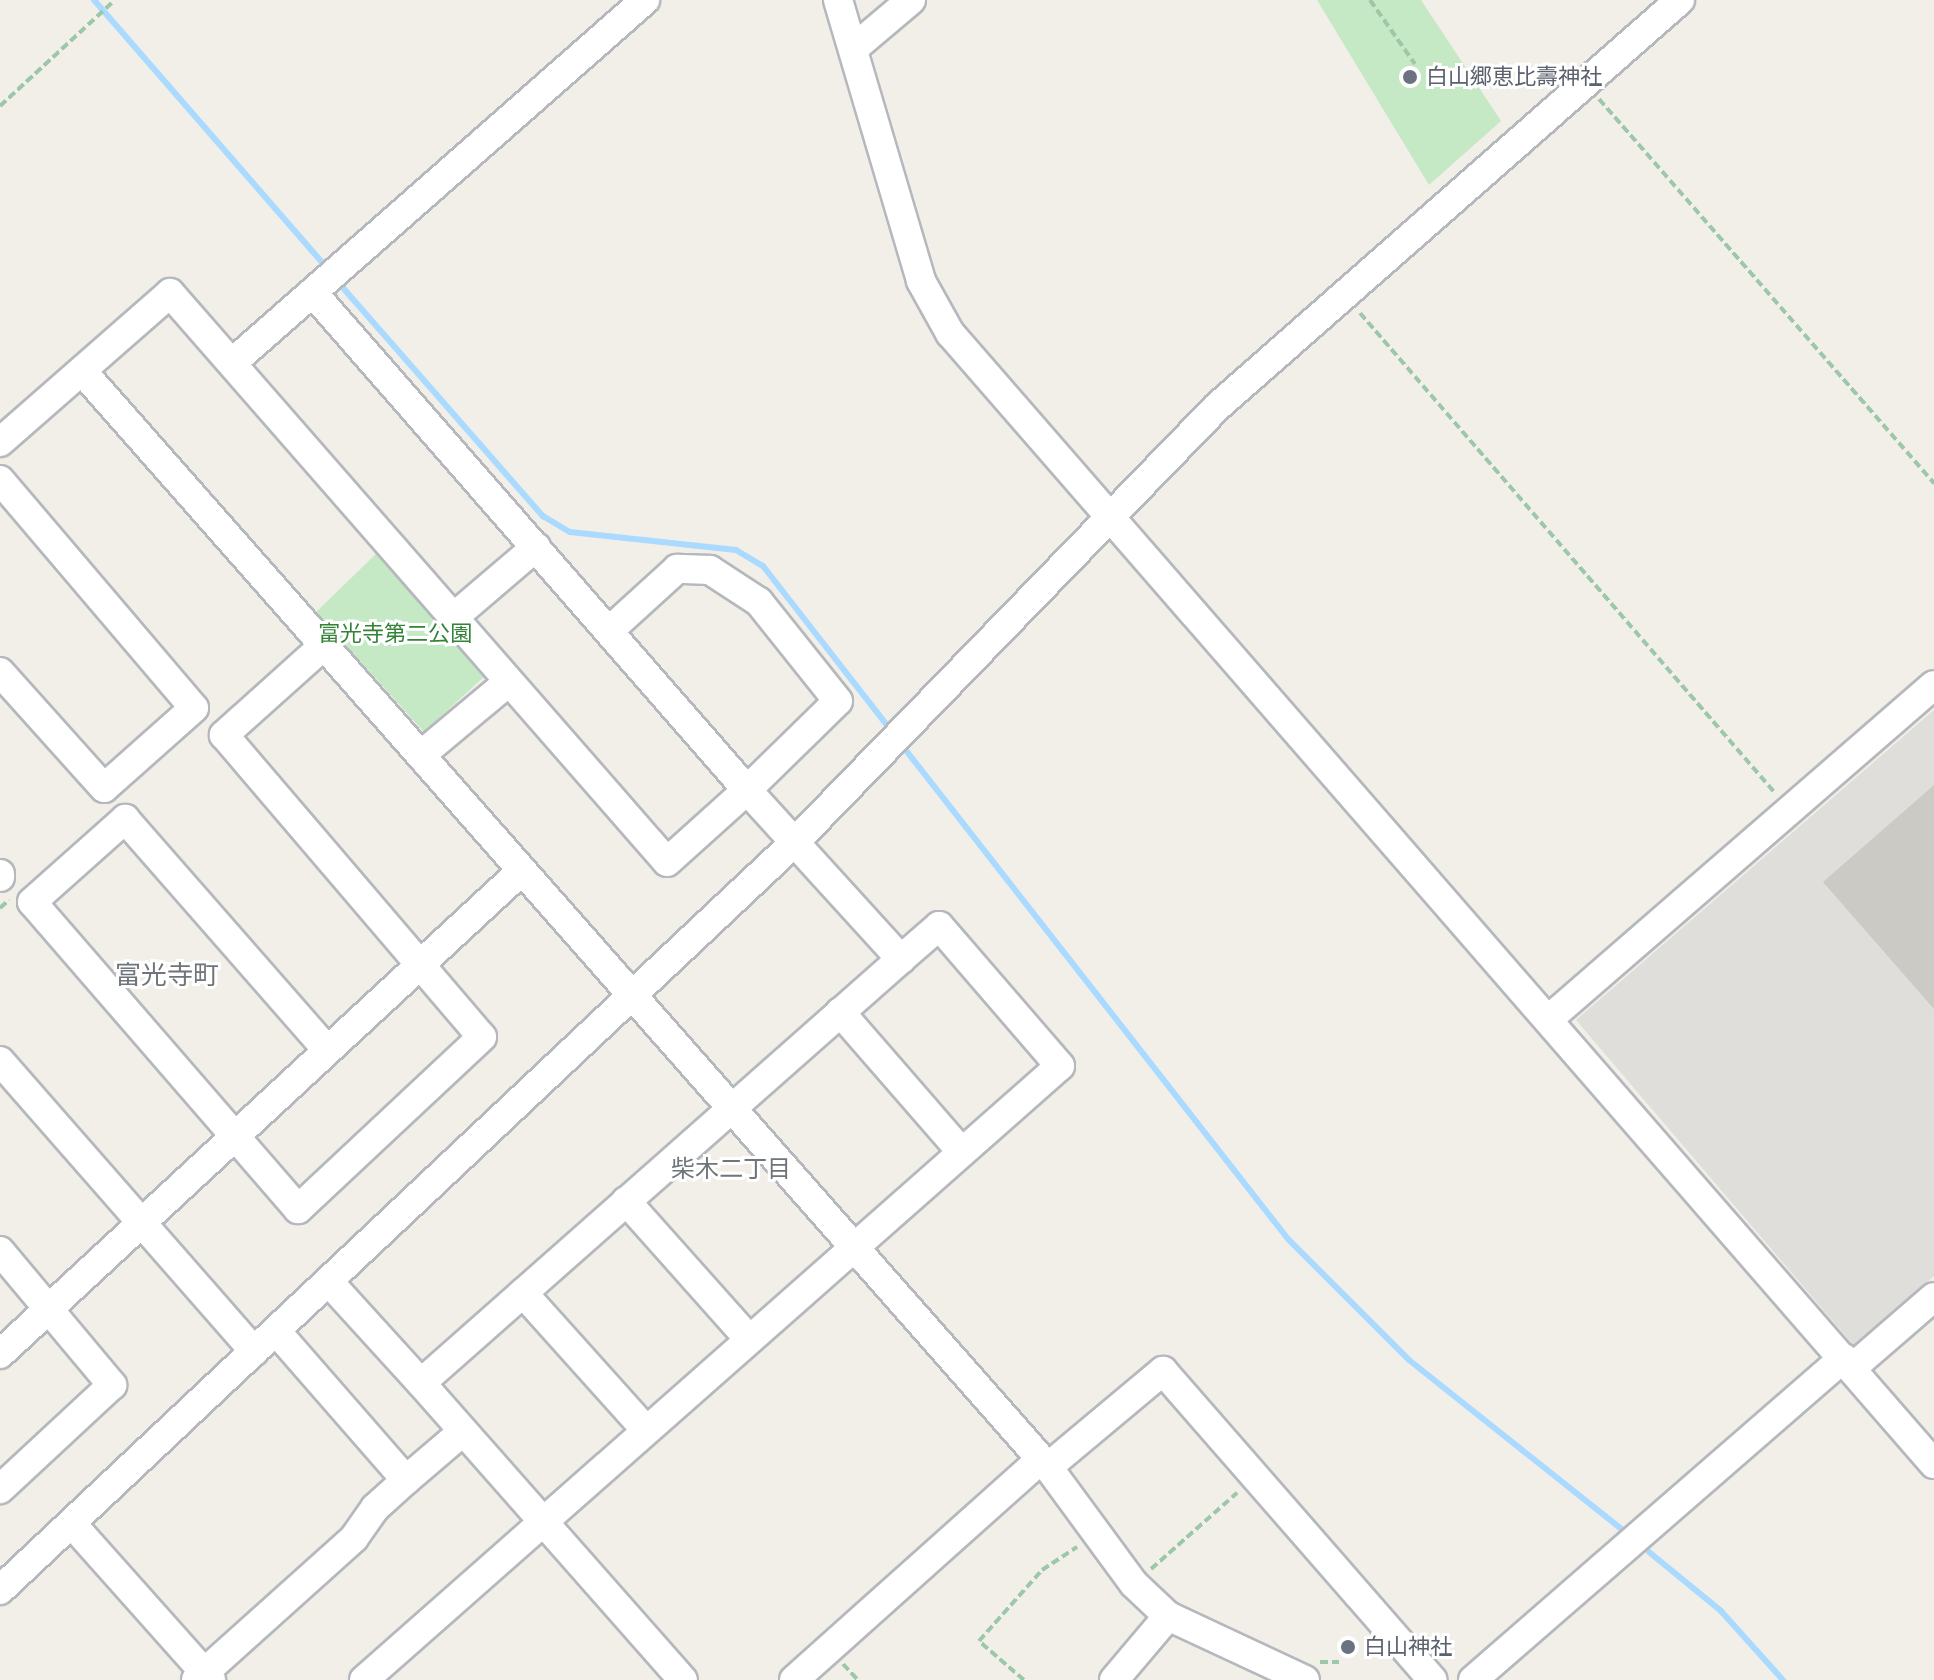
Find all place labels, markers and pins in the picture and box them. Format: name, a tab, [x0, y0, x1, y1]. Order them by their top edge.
place label: 白山郷恵比壽神社	[1426, 64, 1602, 90]
marker: 白山郷恵比壽神社	[1401, 68, 1419, 86]
place label: 白山神社	[1364, 1634, 1452, 1660]
marker: 白山神社	[1339, 1638, 1357, 1656]

